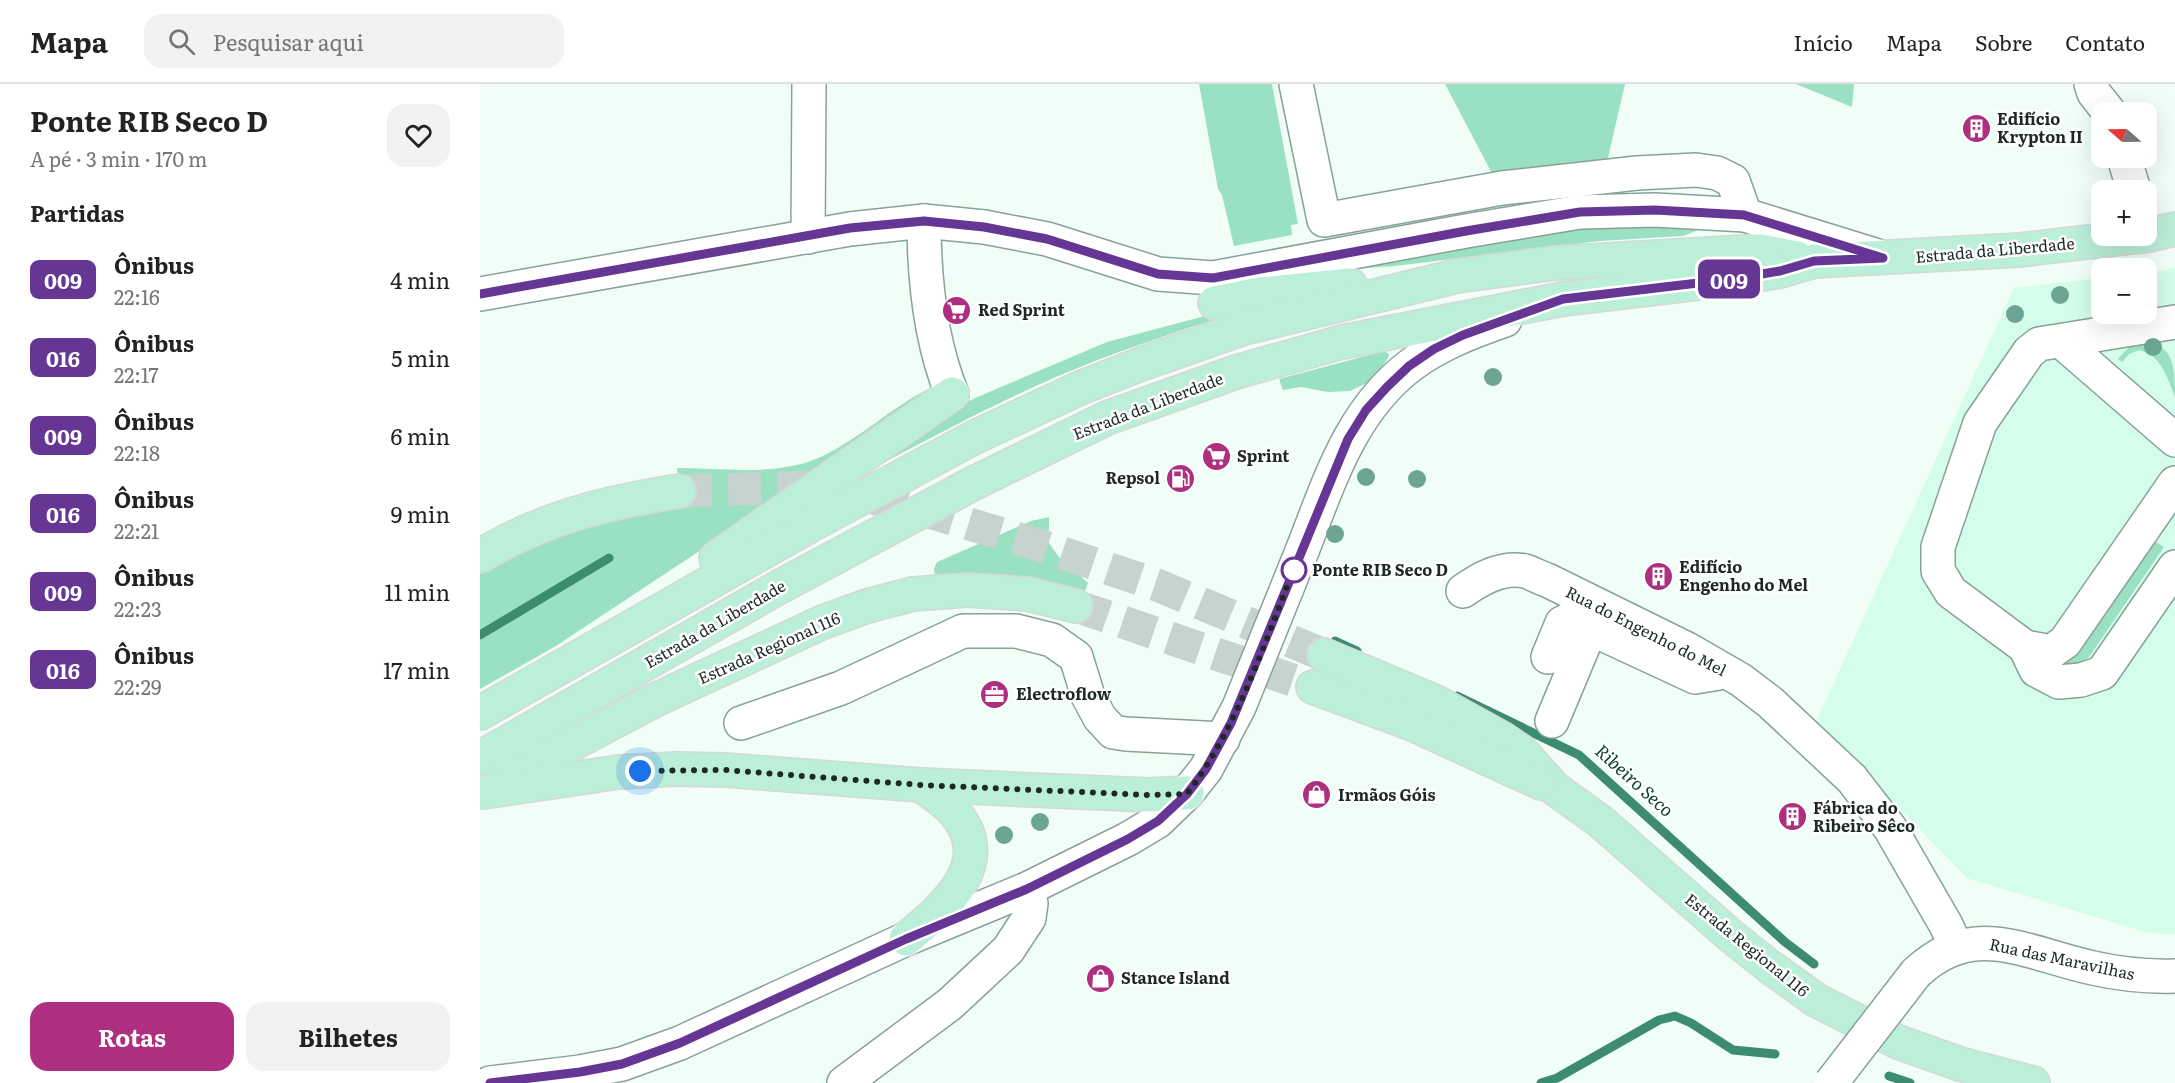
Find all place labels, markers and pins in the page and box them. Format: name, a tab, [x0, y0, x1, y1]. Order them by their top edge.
place label: Edifício Krypton II	[1997, 106, 2083, 148]
building icon: Edifício Krypton II	[1960, 112, 1992, 144]
supermarket icon: Red Sprint	[941, 294, 973, 326]
place label: Red Sprint	[978, 297, 1065, 321]
supermarket icon: Sprint	[1200, 440, 1232, 472]
place label: Sprint	[1237, 443, 1289, 467]
fuel station icon: Repsol	[1165, 462, 1197, 494]
place label: Repsol	[1105, 465, 1160, 489]
place label: Edifício Engenho do Mel	[1679, 554, 1808, 596]
marker: Ponte RIB Seco D	[1281, 557, 1307, 583]
place label: Ponte RIB Seco D	[1312, 557, 1448, 581]
building icon: Edifício Engenho do Mel	[1642, 560, 1674, 592]
office icon: Electroflow	[979, 678, 1011, 710]
place label: Electroflow	[1016, 681, 1112, 705]
shop icon: Irmãos Góis	[1301, 779, 1333, 811]
place label: Irmãos Góis	[1338, 782, 1436, 806]
place label: Fábrica do Ribeiro Sêco	[1813, 795, 1915, 837]
building icon: Fábrica do Ribeiro Sêco	[1776, 801, 1808, 833]
shop icon: Stance Island	[1084, 962, 1116, 994]
place label: Stance Island	[1121, 965, 1230, 989]

